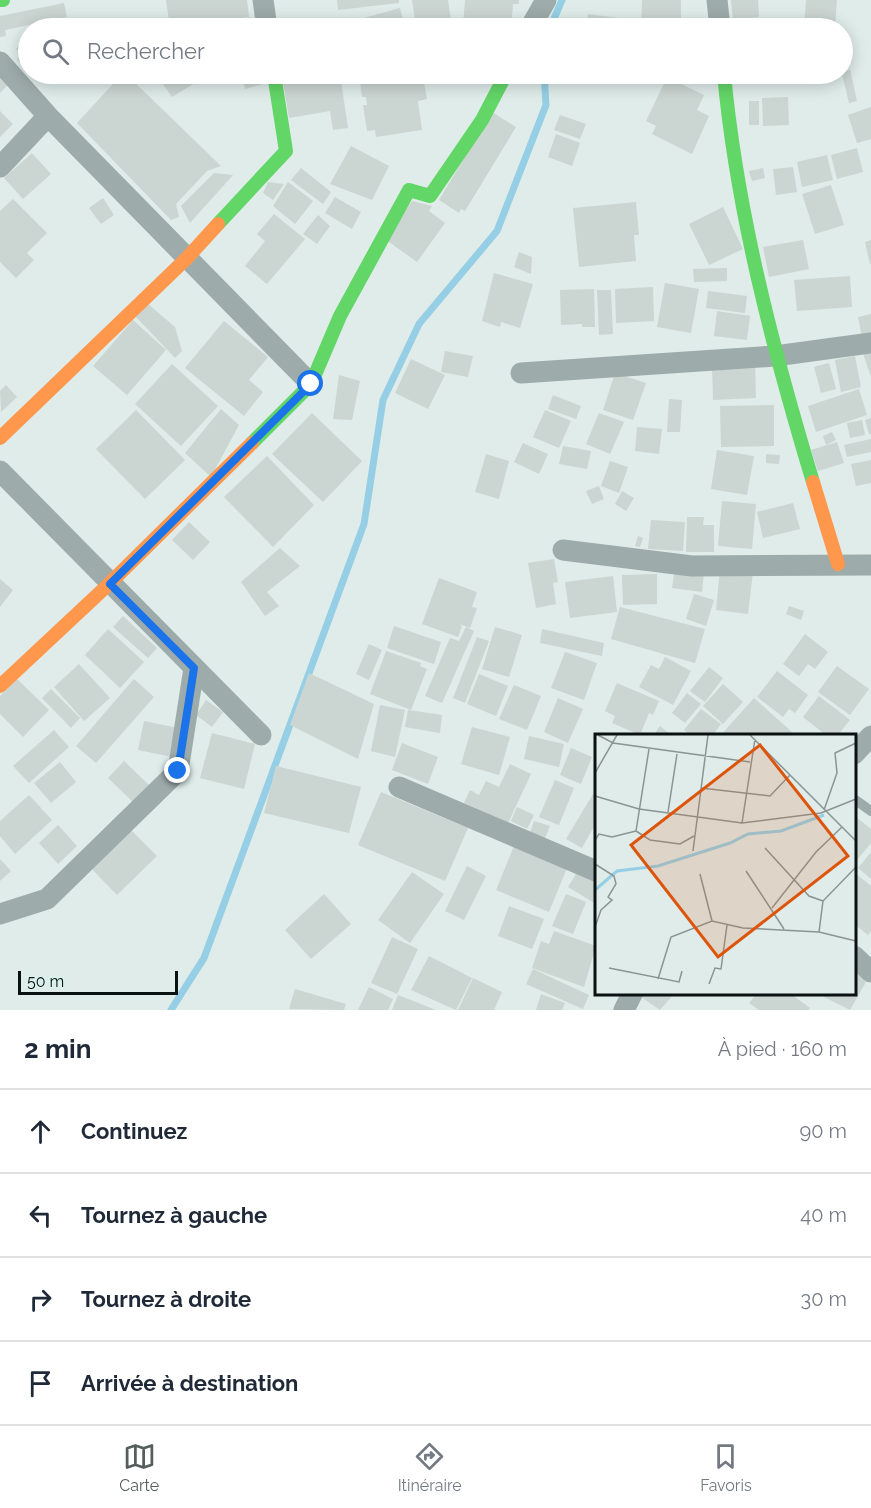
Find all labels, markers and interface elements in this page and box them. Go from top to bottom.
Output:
search box [18,18,853,84]
icon: search [39,35,72,68]
text: Rechercher [87,38,205,64]
route start [297,370,323,396]
inset map [595,734,856,995]
route end [164,757,190,783]
scale bar [18,968,178,996]
text: 50 m [27,972,64,991]
text: 2 min [24,1034,91,1064]
text: À pied · 160 m [718,1037,847,1061]
icon: ahead [24,1115,57,1148]
text: Continuez [81,1118,187,1144]
text: 90 m [800,1119,847,1143]
icon: left [24,1199,57,1232]
text: Tournez à gauche [81,1202,267,1228]
text: 40 m [800,1203,847,1227]
icon: right [24,1283,57,1316]
text: Tournez à droite [81,1286,251,1312]
text: 30 m [801,1287,847,1311]
icon: arrive [24,1367,57,1400]
text: Arrivée à destination [81,1370,298,1396]
tab: Carte [119,1440,159,1495]
tab: Itinéraire [398,1440,462,1495]
tab: Favoris [700,1440,752,1495]

